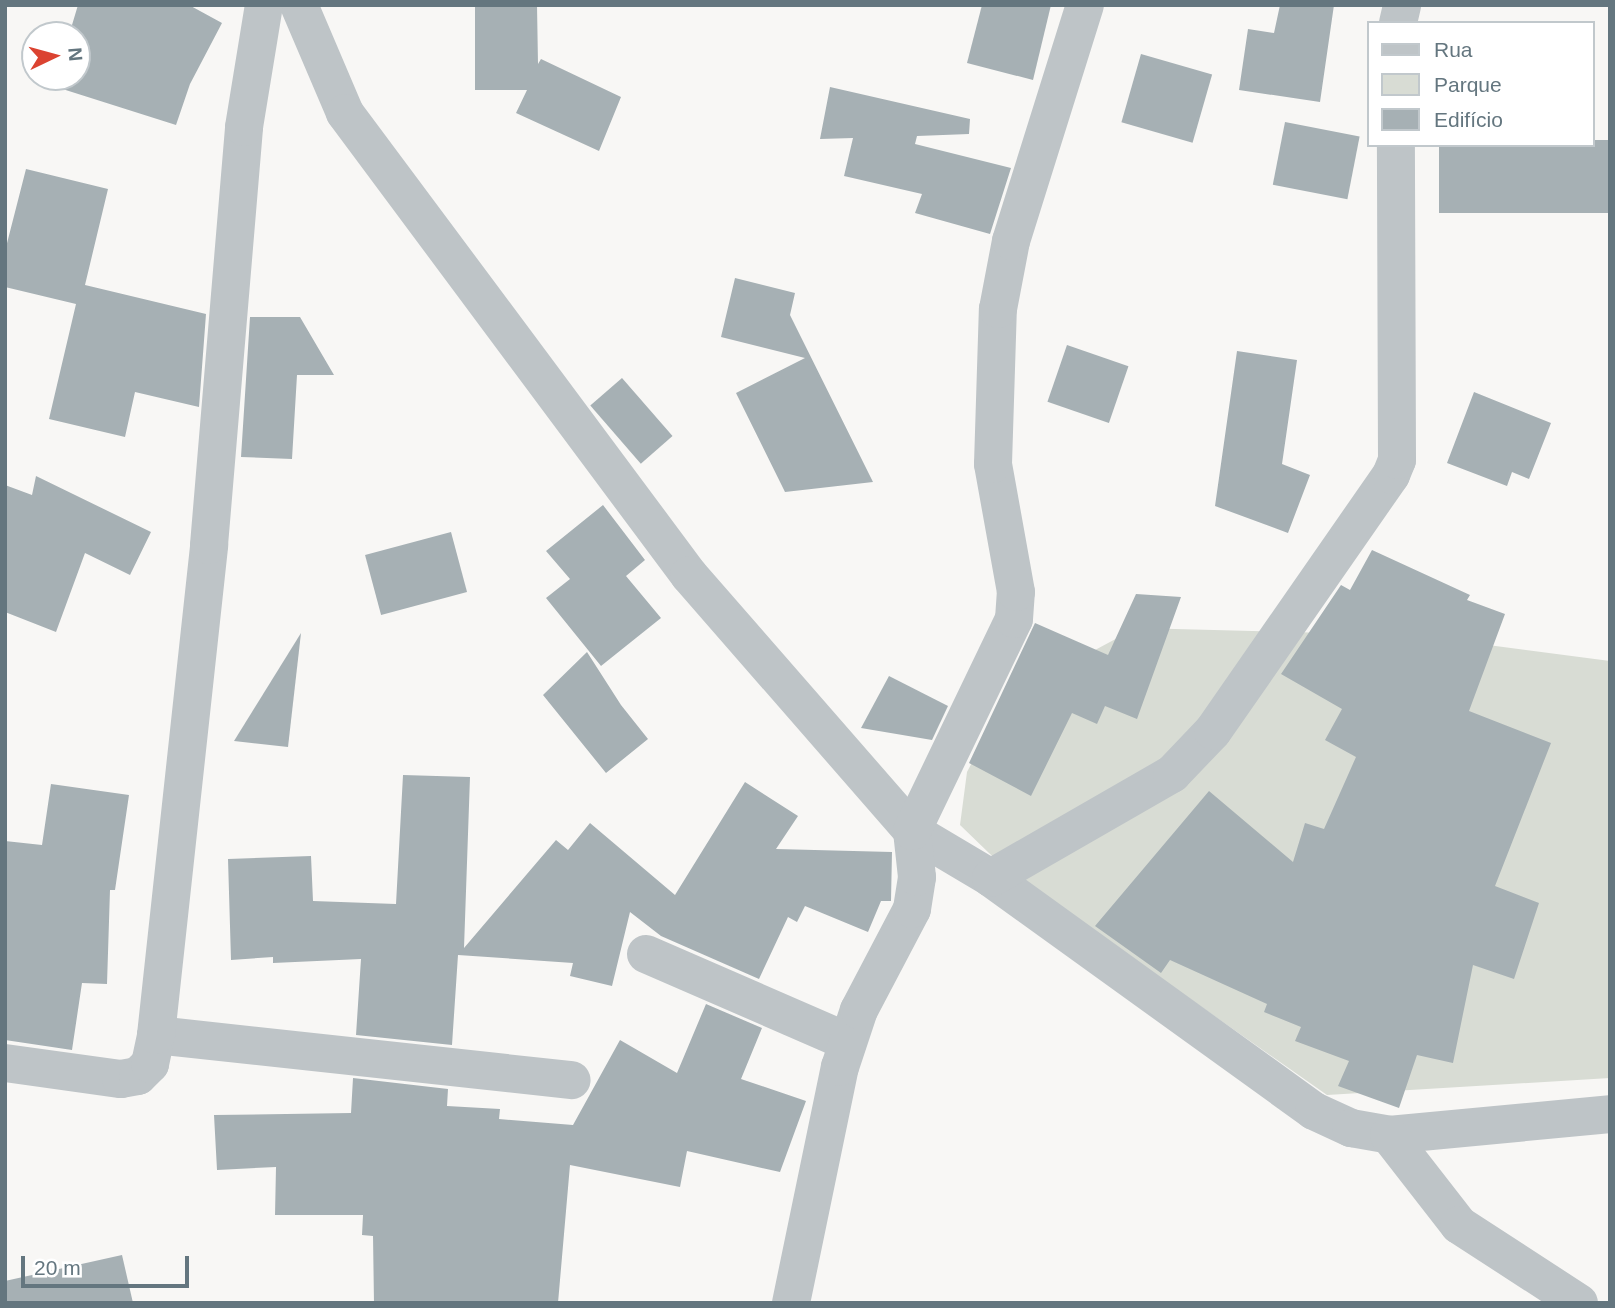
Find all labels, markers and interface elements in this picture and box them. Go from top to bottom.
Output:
north arrow [21,21,91,91]
legend [1366,21,1594,147]
text: Rua [1434,38,1473,61]
text: N [64,47,86,62]
text: Parque [1434,73,1502,96]
text: Edifício [1434,108,1503,131]
scale bar [24,1242,192,1286]
text: 20 m [34,1256,81,1279]

